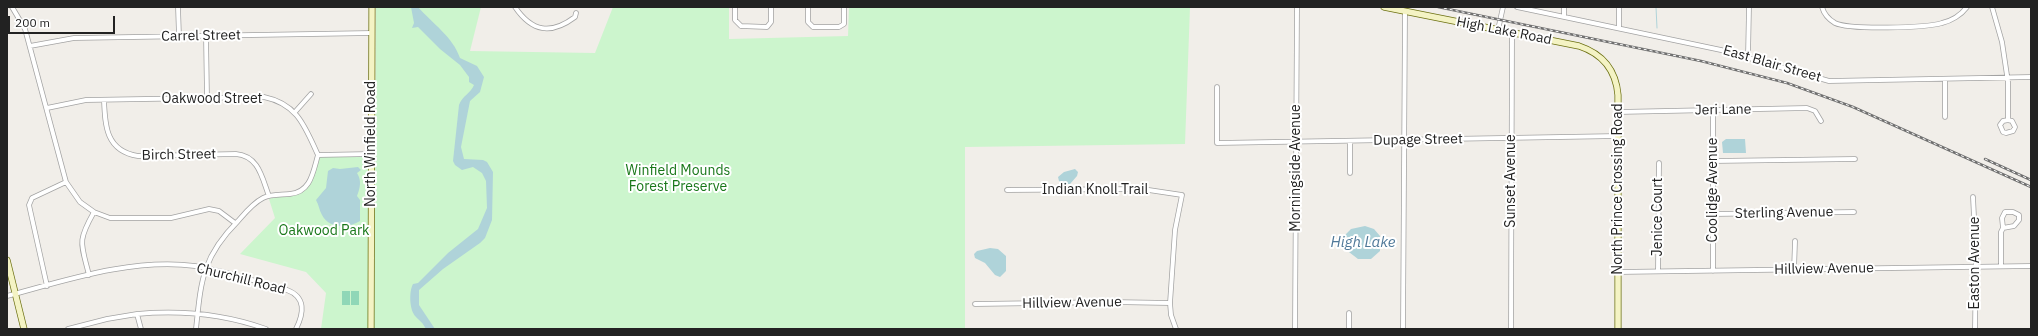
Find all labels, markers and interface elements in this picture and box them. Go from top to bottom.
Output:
scale bar [10,8,117,34]
street label: High Lake Road [1455,14,1553,48]
text: 200 m [15,15,50,30]
street label: Carrel Street [161,27,241,45]
street label: East Blair Street [1721,42,1823,86]
street label: North Winfield Road [363,81,379,207]
street label: Oakwood Street [162,91,262,107]
street label: Jeri Lane [1694,101,1752,119]
street label: North Prince Crossing Road [1610,103,1626,275]
street label: Morningside Avenue [1288,104,1304,232]
street label: Dupage Street [1373,131,1463,149]
street label: Sunset Avenue [1503,134,1519,228]
street label: Coolidge Avenue [1705,138,1721,242]
street label: Birch Street [142,146,216,164]
park label: Winfield Mounds Forest Preserve [626,163,730,196]
street label: Jenice Court [1650,178,1666,256]
street label: Indian Knoll Trail [1042,182,1148,198]
street label: Sterling Avenue [1735,204,1833,222]
street label: Easton Avenue [1967,216,1983,310]
park label: Oakwood Park [279,223,369,239]
water label: High Lake [1331,234,1395,252]
street label: Churchill Road [195,260,287,298]
street label: Hillview Avenue [1774,260,1874,278]
street label: Hillview Avenue [1022,294,1122,312]

